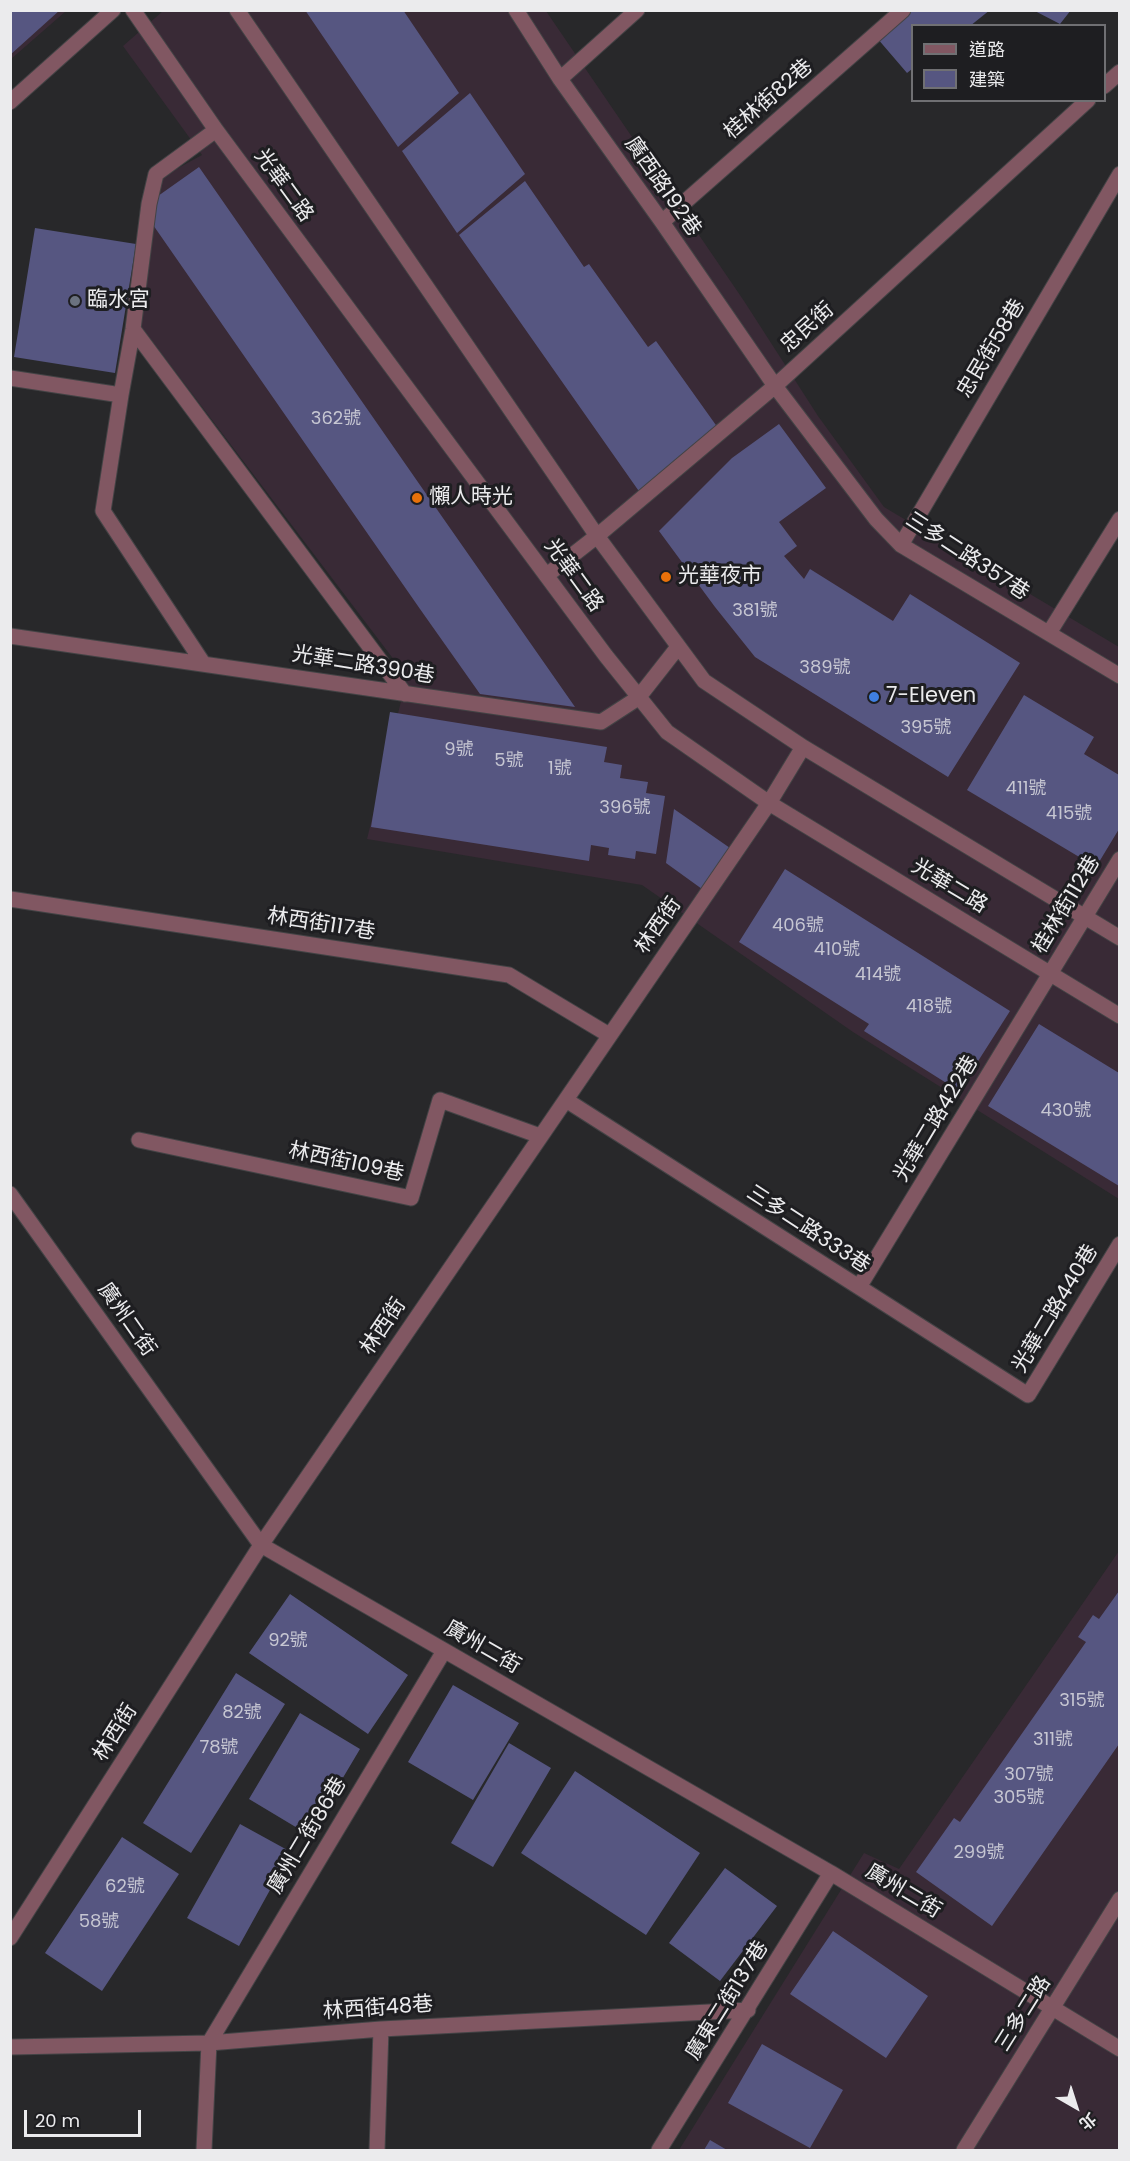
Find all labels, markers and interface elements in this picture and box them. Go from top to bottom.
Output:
legend [911,24,1106,102]
text: 道路 [969,37,1005,62]
street label: 桂林街82巷 [719,55,819,145]
text: 建築 [969,67,1005,92]
street label: 廣西路192巷 [618,132,706,242]
street label: 光華二路 [248,145,318,227]
place label: 臨水宮 [87,288,150,314]
marker: 臨水宮 [68,294,82,308]
street label: 忠民街58巷 [953,295,1031,403]
street label: 忠民街 [776,298,840,358]
house number: 362號 [311,408,361,430]
place label: 懶人時光 [429,485,513,511]
marker: 懶人時光 [410,491,424,505]
street label: 三多二路357巷 [901,508,1033,606]
street label: 光華二路 [538,535,608,617]
place label: 光華夜市 [678,564,762,590]
marker: 光華夜市 [659,570,673,584]
house number: 381號 [732,600,778,622]
street label: 光華二路390巷 [290,642,436,690]
house number: 389號 [799,657,851,679]
place label: 7-Eleven [886,684,976,710]
marker: 7-Eleven [867,690,881,704]
house number: 395號 [900,717,952,739]
house number: 9號 [444,739,474,761]
house number: 5號 [494,750,524,772]
house number: 1號 [548,758,572,780]
house number: 411號 [1006,778,1046,800]
house number: 396號 [599,797,651,819]
house number: 415號 [1046,803,1092,825]
street label: 桂林街112巷 [1028,852,1106,958]
street label: 光華二路 [907,855,991,919]
street label: 林西街 [631,893,687,959]
street label: 林西街117巷 [265,904,377,946]
house number: 406號 [772,915,824,937]
house number: 410號 [814,939,860,961]
house number: 414號 [855,964,901,986]
house number: 418號 [906,996,952,1018]
street label: 光華二路422巷 [890,1051,984,1187]
house number: 430號 [1040,1100,1092,1122]
street label: 林西街109巷 [286,1138,406,1188]
street label: 三多二路333巷 [742,1181,874,1279]
street label: 光華二路440巷 [1008,1241,1104,1377]
street label: 廣州二街 [92,1278,160,1362]
street label: 林西街 [356,1294,412,1360]
street label: 廣州二街 [439,1616,525,1680]
house number: 92號 [268,1630,308,1652]
house number: 315號 [1059,1690,1105,1712]
street label: 林西街 [89,1700,143,1766]
house number: 82號 [222,1702,262,1724]
house number: 311號 [1033,1729,1073,1751]
house number: 78號 [199,1737,239,1759]
house number: 307號 [1004,1764,1054,1786]
street label: 廣州二街86巷 [263,1773,353,1899]
house number: 305號 [993,1787,1045,1809]
house number: 299號 [953,1842,1005,1864]
street label: 廣州二街 [861,1860,945,1924]
house number: 62號 [105,1876,145,1898]
house number: 58號 [79,1911,119,1933]
street label: 廣東二街137巷 [681,1937,775,2065]
street label: 三多二路 [991,1972,1057,2056]
street label: 林西街48巷 [322,1993,434,2025]
north arrow [1046,2077,1106,2137]
scale bar [27,2098,144,2136]
text: 北 [1074,2107,1101,2135]
text: 20 m [35,2108,80,2133]

